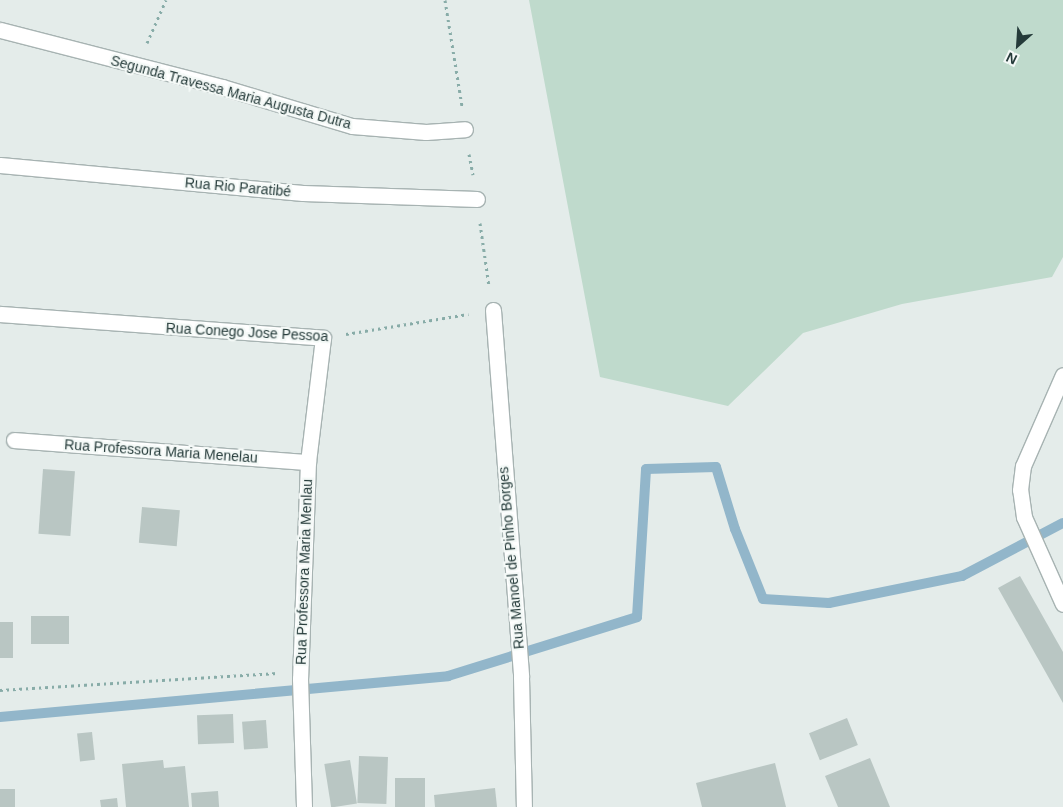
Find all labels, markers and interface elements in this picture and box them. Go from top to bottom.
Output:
north arrow [993,20,1043,70]
text: N [1003,49,1019,68]
street label: Segunda Travessa Maria Augusta Dutra [108,52,354,132]
street label: Rua Rio Paratibé [184,174,292,200]
street label: Rua Conego Jose Pessoa [165,319,329,345]
street label: Rua Professora Maria Menelau [64,436,258,466]
street label: Rua Manoel de Pinho Borges [495,466,527,650]
street label: Rua Professora Maria Menlau [292,479,316,665]

